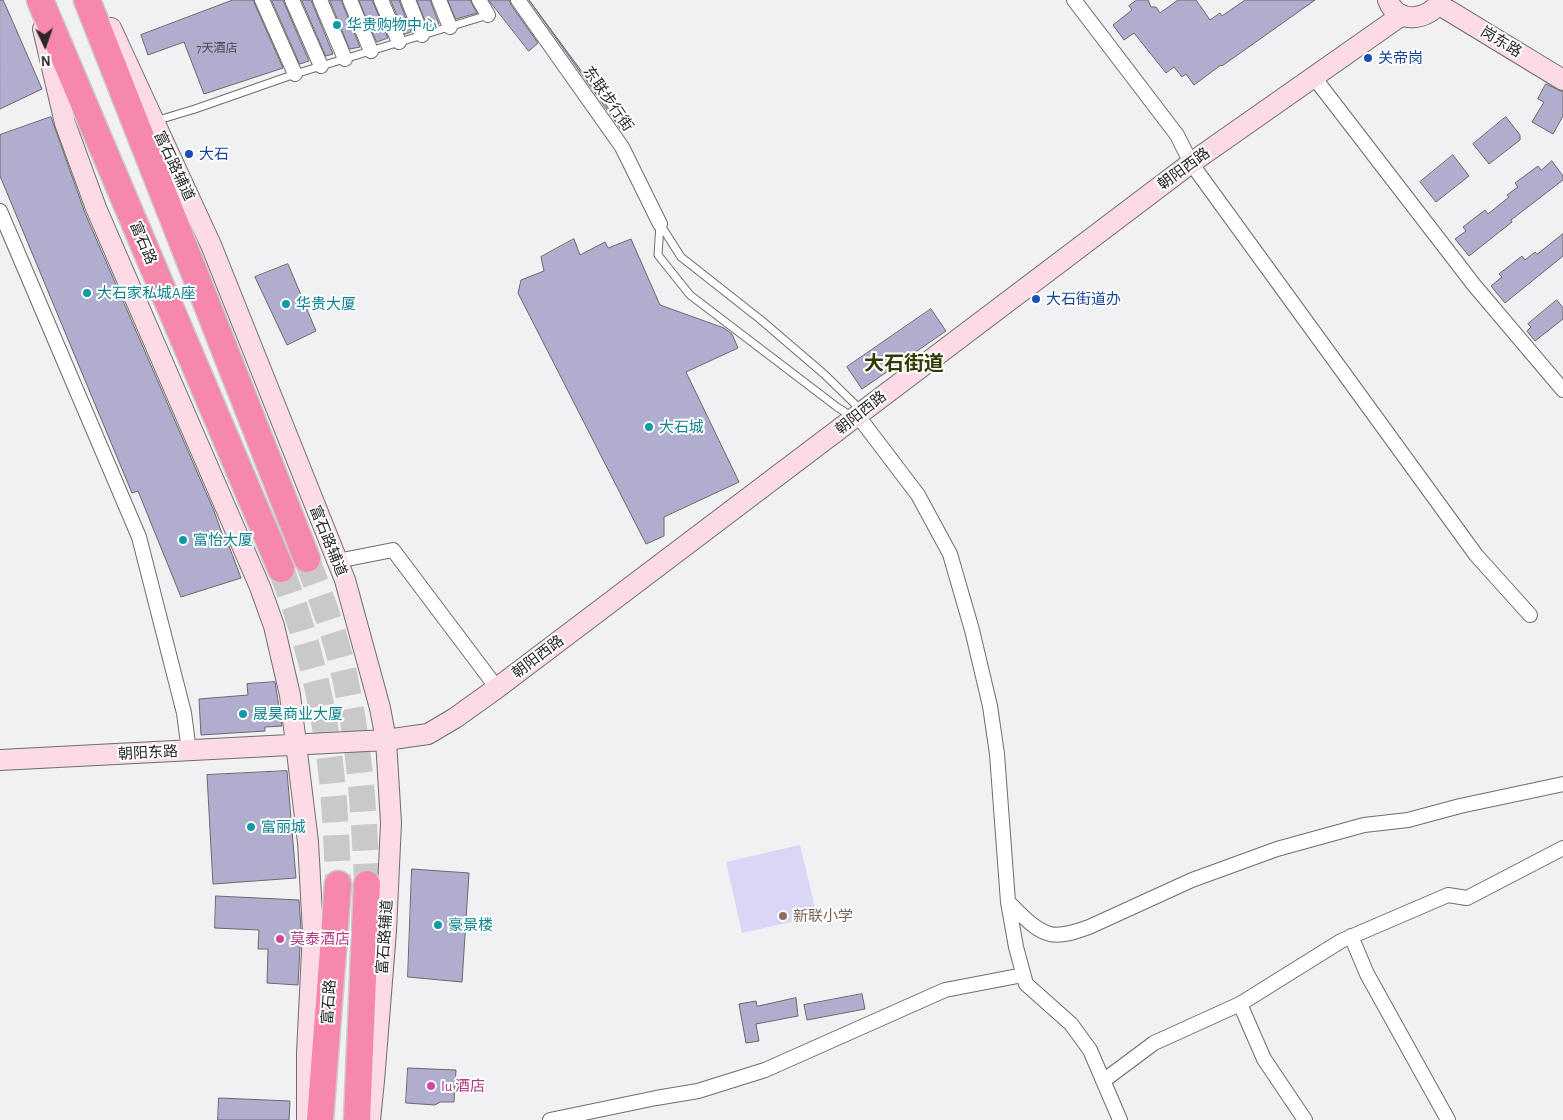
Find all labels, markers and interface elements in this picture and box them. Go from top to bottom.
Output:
place label: 华贵购物中心 [347,16,437,34]
marker: 华贵购物中心 [331,19,343,31]
north arrow [20,20,70,70]
street label: 岗东路 [1477,23,1525,61]
house number: 7天酒店 [196,41,238,55]
place label: 关帝岗 [1378,49,1423,67]
marker: 关帝岗 [1362,52,1374,64]
text: N [41,53,51,67]
street label: 东联步行街 [579,63,637,135]
street label: 富石路辅道 [150,128,198,204]
street label: 朝阳西路 [1154,144,1214,194]
place label: 大石 [199,145,229,163]
marker: 大石 [183,148,195,160]
street label: 富石路 [126,219,160,267]
place label: 大石家私城A座 [97,284,196,302]
marker: 大石家私城A座 [81,287,93,299]
place label: 大石街道办 [1046,290,1121,308]
marker: 大石街道办 [1030,293,1042,305]
place label: 华贵大厦 [296,295,356,313]
marker: 华贵大厦 [280,298,292,310]
district label: 大石街道 [864,352,944,376]
street label: 朝阳西路 [832,387,890,439]
place label: 大石城 [659,418,704,436]
marker: 大石城 [643,421,655,433]
street label: 富石路辅道 [306,503,350,579]
place label: 富怡大厦 [193,531,253,549]
marker: 富怡大厦 [177,534,189,546]
street label: 朝阳西路 [509,632,567,682]
place label: 晟昊商业大厦 [253,705,343,723]
marker: 晟昊商业大厦 [237,708,249,720]
street label: 朝阳东路 [118,742,178,764]
place label: 富丽城 [261,818,306,836]
marker: 富丽城 [245,821,257,833]
street label: 富石路辅道 [373,899,397,975]
place label: 新联小学 [793,907,853,925]
marker: 新联小学 [777,910,789,922]
place label: 豪景楼 [448,916,493,934]
marker: 豪景楼 [432,919,444,931]
place label: 莫泰酒店 [290,930,350,948]
marker: 莫泰酒店 [274,933,286,945]
street label: 富石路 [318,979,340,1025]
place label: Iu 酒店 [441,1077,485,1095]
marker: Iu 酒店 [425,1080,437,1092]

